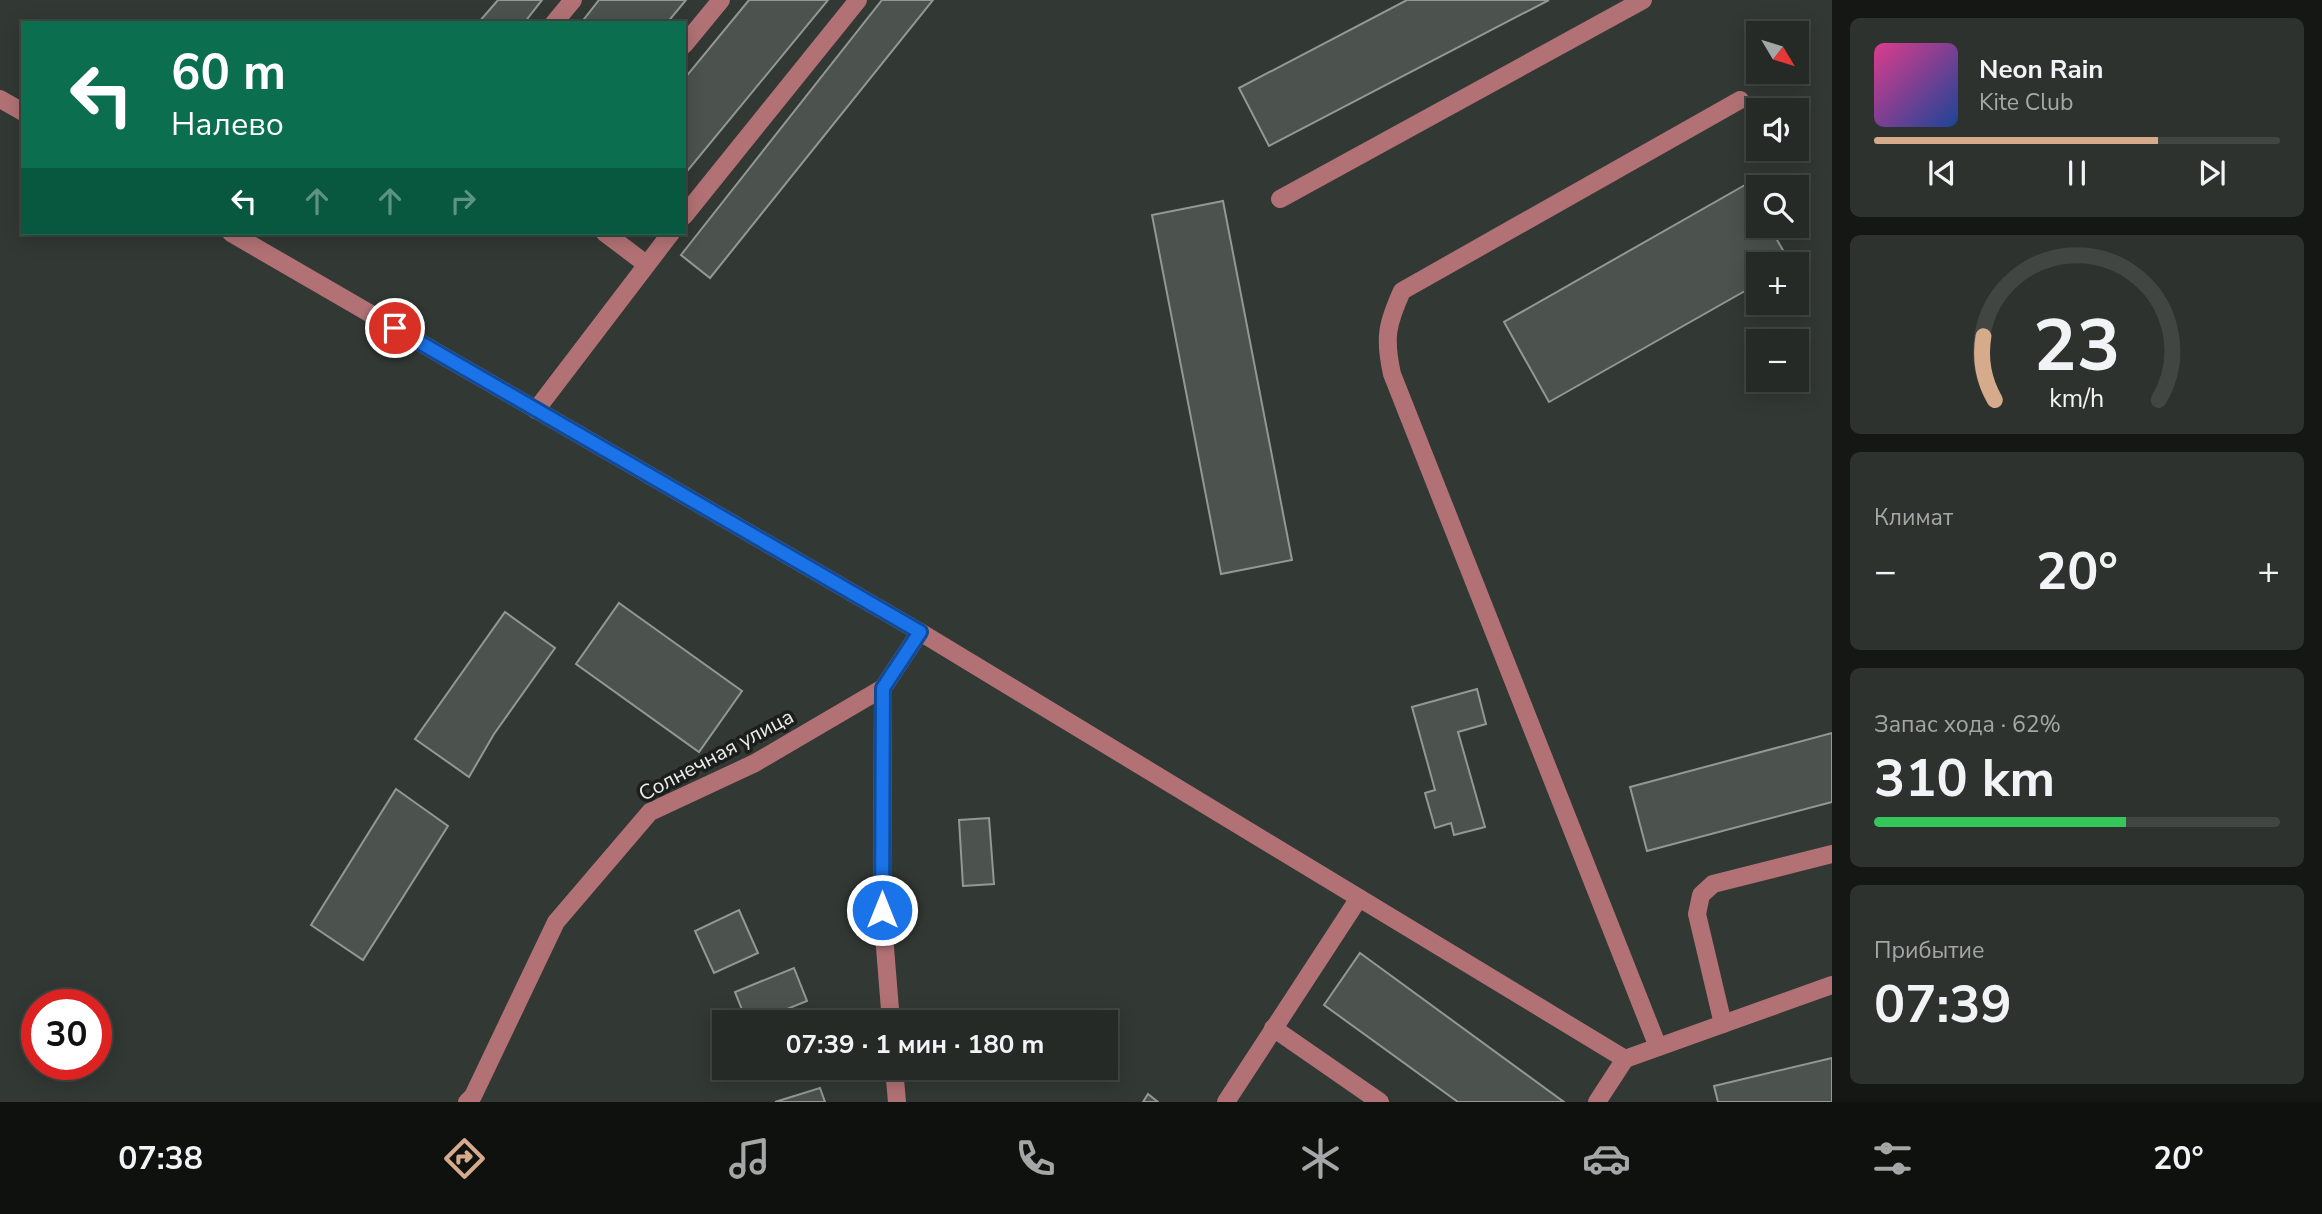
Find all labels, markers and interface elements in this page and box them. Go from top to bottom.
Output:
north arrow [1746,21,1810,84]
map controls [1746,21,1809,392]
text: 60 m [171,39,286,106]
icon: left [56,49,147,140]
text: Neon Rain [1979,52,2104,87]
text: Kite Club [1979,87,2073,118]
button: sound [1746,98,1809,161]
text: Налево [171,103,284,146]
icon: previous [1923,154,1961,192]
icon: pause [2058,154,2096,192]
icon: next [2193,154,2231,192]
button: search [1746,175,1809,238]
icon: left [225,182,263,220]
icon: ahead [298,182,336,220]
icon: ahead [371,182,409,220]
icon: right [444,182,482,220]
button: + [1746,252,1809,315]
text: 23 [2033,297,2121,397]
pin [365,298,425,358]
icon: arrive [376,309,414,347]
button: − [1746,329,1809,392]
text: km/h [2049,382,2105,416]
text: Климат [1874,502,1953,533]
text: 20° [2036,536,2118,607]
text: − [1874,546,1897,597]
text: + [2257,546,2280,597]
street label: Солнечная улица [634,702,798,808]
text: Запас хода · 62% [1874,709,2061,740]
text: 310 km [1874,743,2055,814]
position arrow [845,873,919,947]
text: Прибытие [1874,935,1984,966]
text: 07:39 [1874,969,2012,1040]
speed limit sign: 30 [21,989,112,1080]
text: 07:39 · 1 мин · 180 m [786,1027,1044,1062]
icon: directions [440,1134,489,1183]
icon: music [725,1134,774,1183]
icon: phone [1011,1134,1060,1183]
icon: climate [1296,1134,1345,1183]
icon: car [1582,1134,1631,1183]
icon: filters [1868,1134,1917,1183]
text: 07:38 [118,1137,203,1180]
text: 20° [2153,1137,2204,1180]

